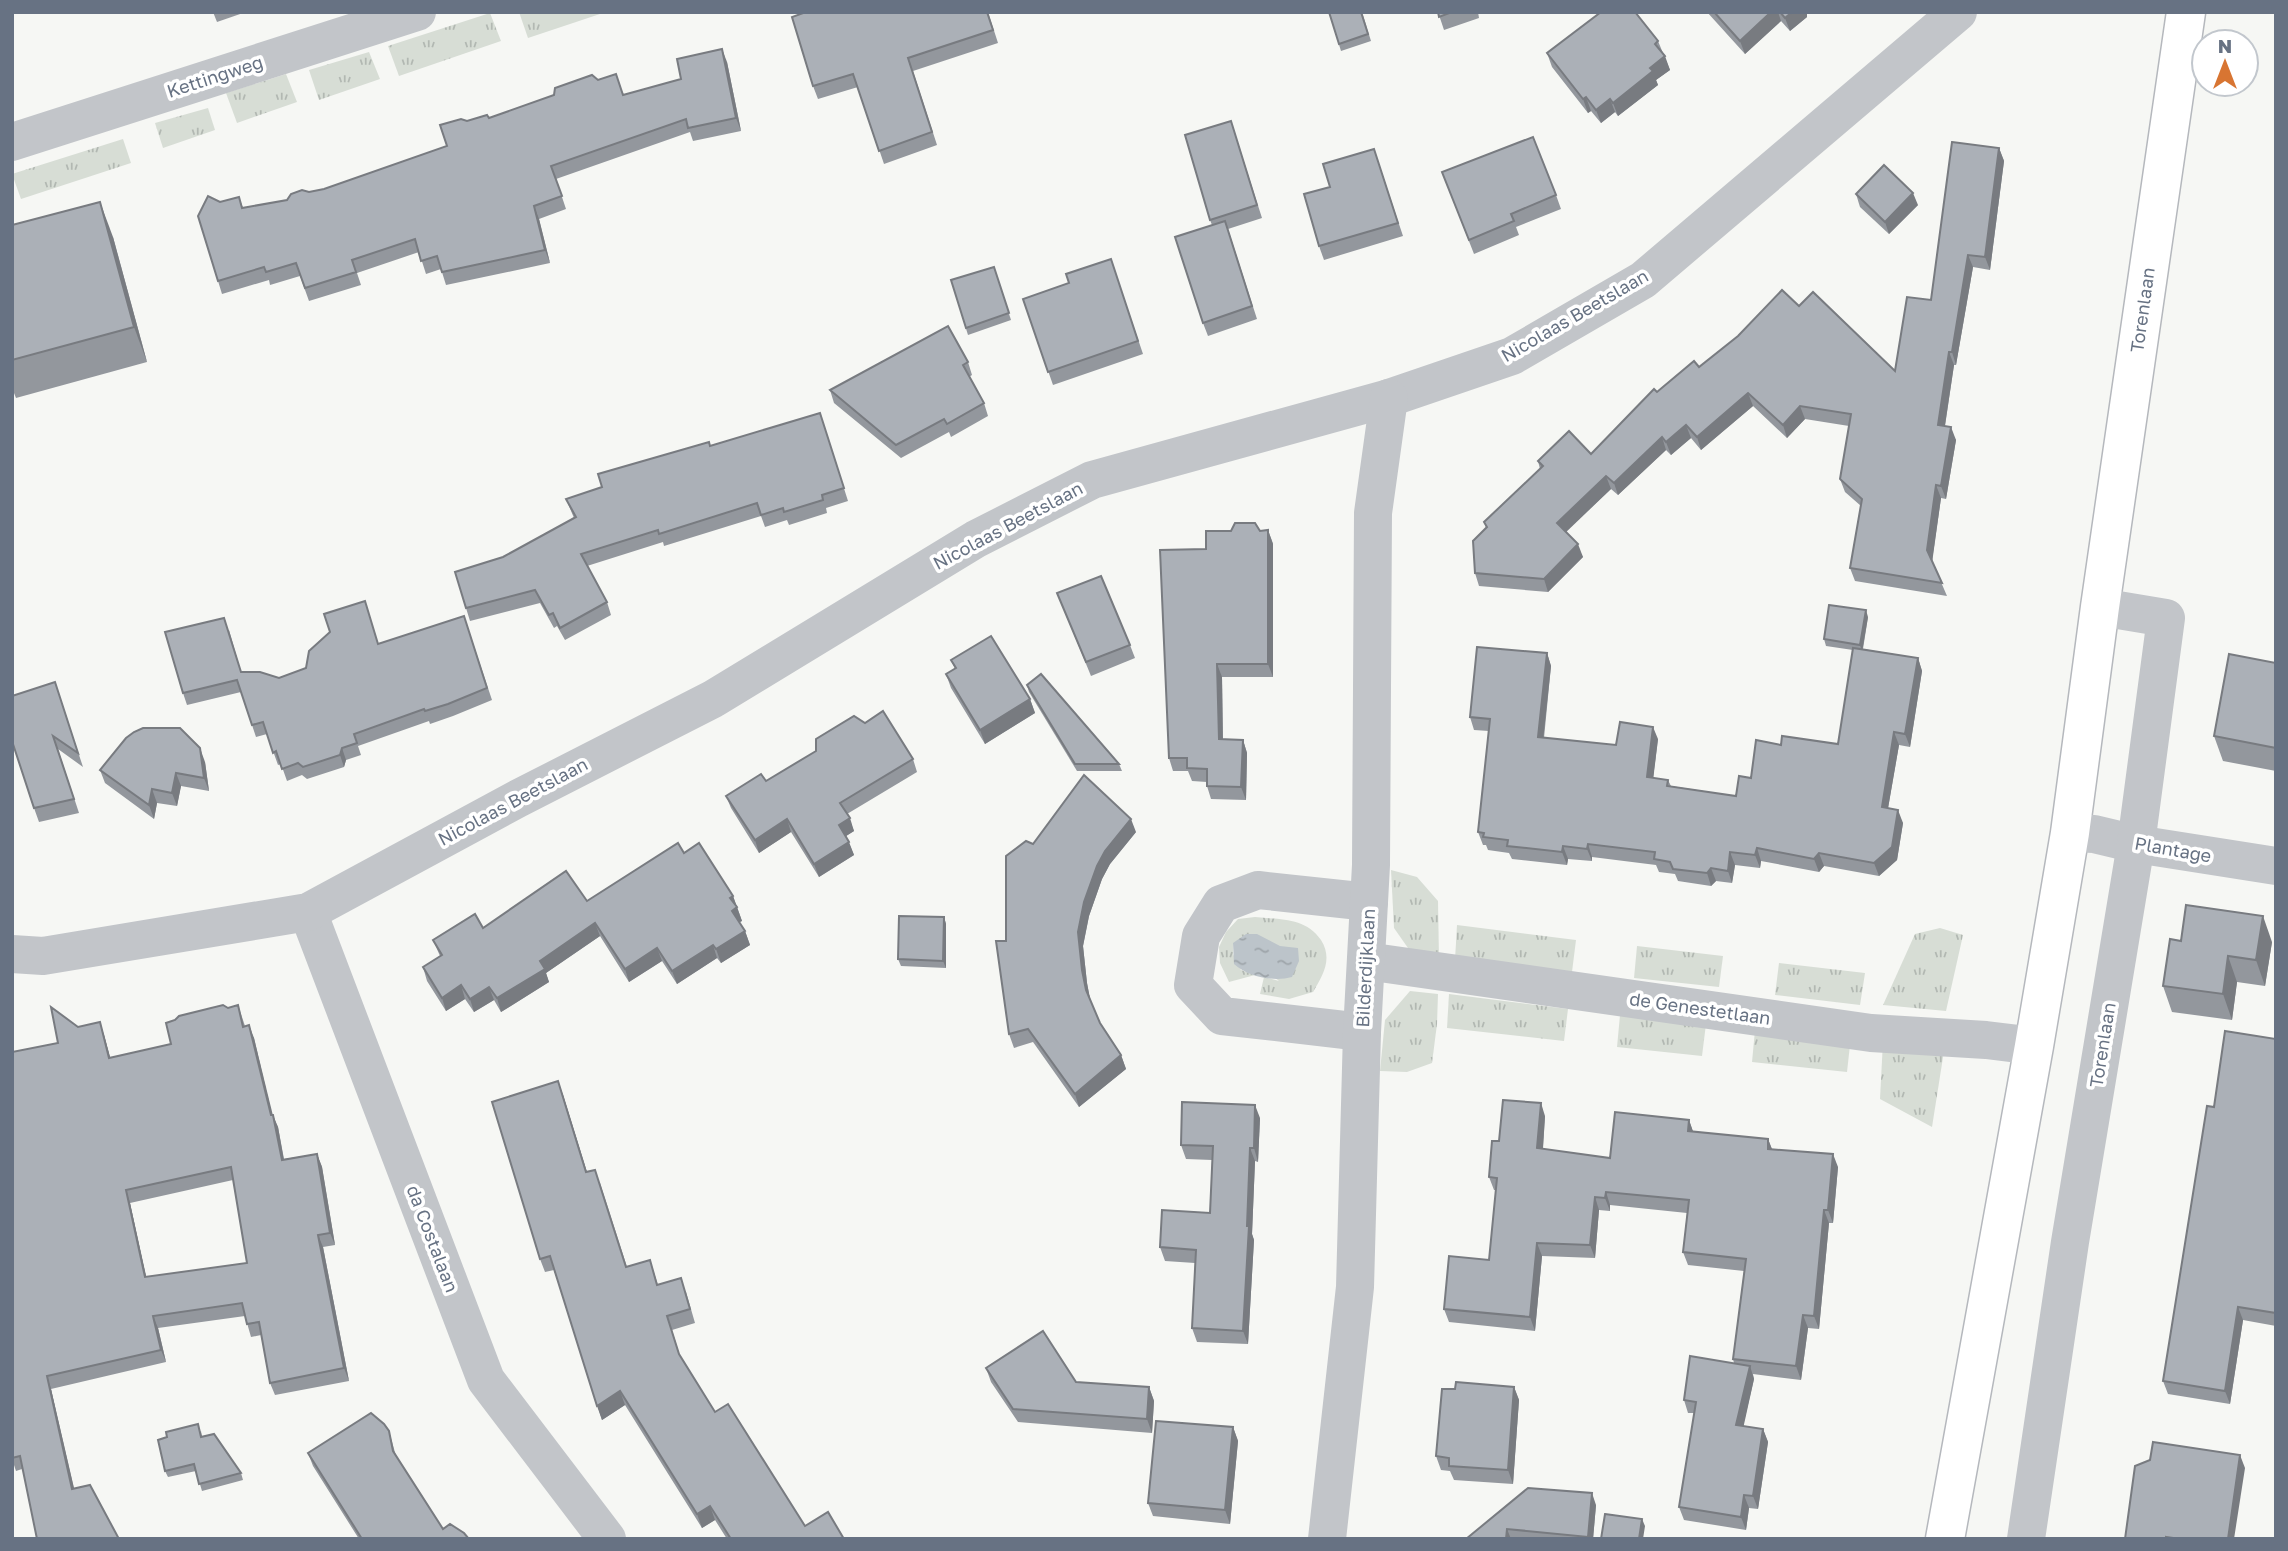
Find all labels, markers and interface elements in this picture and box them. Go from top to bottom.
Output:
north arrow [2190,28,2260,98]
text: N [2218,34,2232,57]
street label: Kettingweg [164,50,265,102]
street label: Nicolaas Beetslaan [1497,264,1652,366]
street label: Torenlaan [2125,266,2159,354]
street label: Nicolaas Beetslaan [929,476,1086,574]
street label: Nicolaas Beetslaan [434,752,591,850]
street label: Plantage [2133,831,2213,867]
street label: Bilderdijklaan [1351,908,1379,1028]
street label: de Genestetlaan [1628,987,1772,1029]
street label: Torenlaan [2084,1001,2120,1089]
street label: da Costalaan [402,1182,463,1295]

